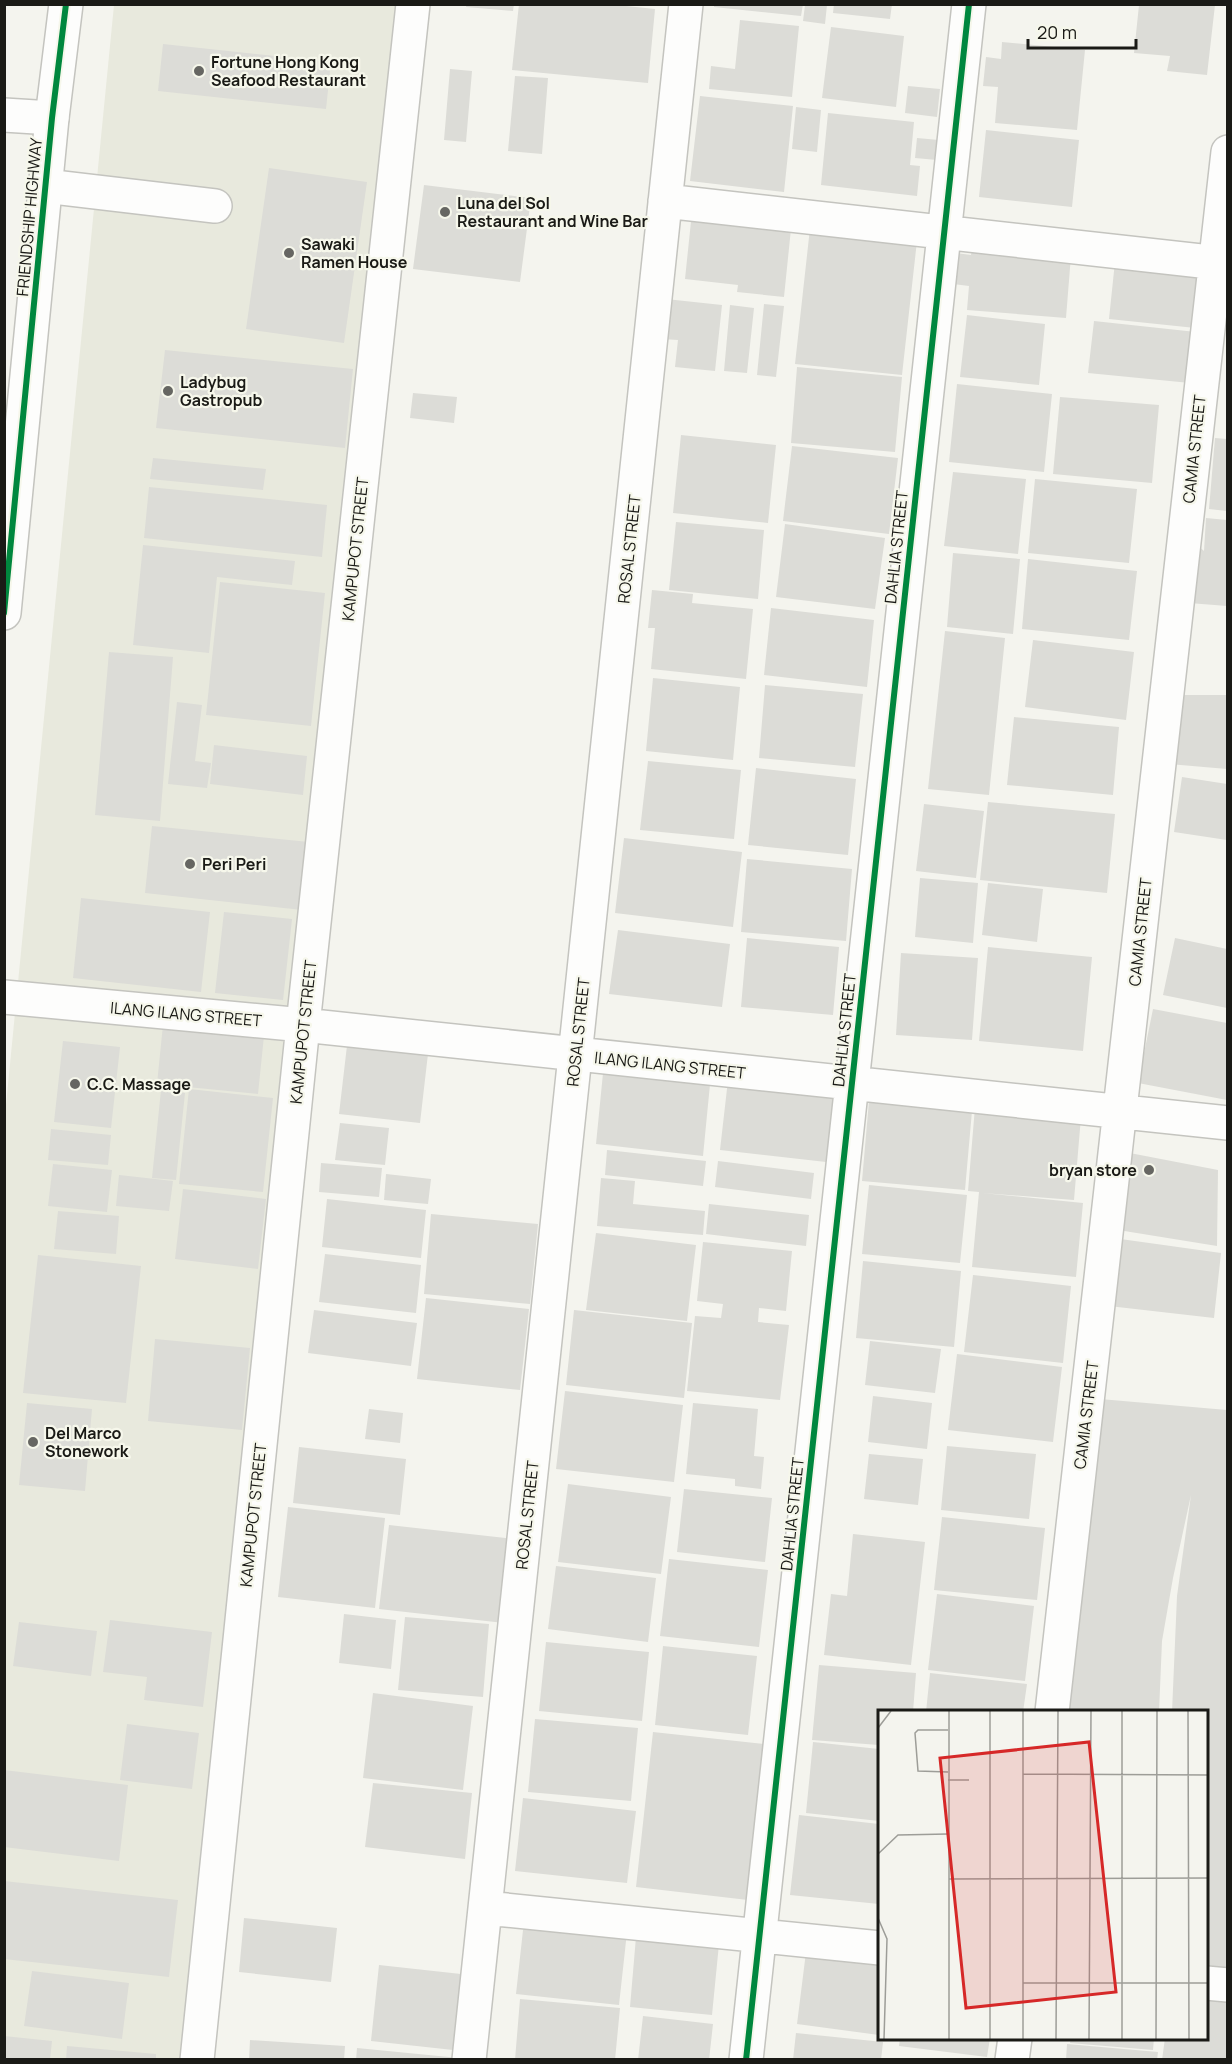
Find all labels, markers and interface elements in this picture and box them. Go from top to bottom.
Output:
scale bar [1028,12,1136,50]
text: 20 m [1037,20,1077,44]
place label: Fortune Hong Kong Seafood Restaurant [211,51,366,91]
marker: Fortune Hong Kong Seafood Restaurant [192,64,206,78]
street label: FRIENDSHIP HIGHWAY [11,137,47,297]
place label: Luna del Sol Restaurant and Wine Bar [457,192,648,232]
marker: Luna del Sol Restaurant and Wine Bar [438,205,452,219]
place label: Sawaki Ramen House [301,233,408,273]
marker: Sawaki Ramen House [282,246,296,260]
place label: Ladybug Gastropub [180,371,262,411]
marker: Ladybug Gastropub [161,384,175,398]
street label: CAMIA STREET [1177,393,1211,504]
street label: KAMPUPOT STREET [337,476,374,622]
street label: DAHLIA STREET [879,489,913,605]
street label: ROSAL STREET [612,493,646,605]
place label: Peri Peri [202,853,266,875]
marker: Peri Peri [183,857,197,871]
street label: CAMIA STREET [1123,876,1157,987]
street label: KAMPUPOT STREET [285,959,322,1105]
street label: DAHLIA STREET [827,972,861,1088]
street label: ROSAL STREET [561,976,595,1088]
street label: ILANG ILANG STREET [109,996,263,1032]
street label: ILANG ILANG STREET [593,1046,747,1084]
place label: C.C. Massage [87,1073,191,1095]
marker: C.C. Massage [68,1077,82,1091]
place label: bryan store [1049,1159,1137,1181]
marker: bryan store [1142,1163,1156,1177]
street label: CAMIA STREET [1068,1359,1104,1470]
place label: Del Marco Stonework [45,1422,129,1462]
marker: Del Marco Stonework [26,1435,40,1449]
street label: KAMPUPOT STREET [235,1442,272,1588]
street label: DAHLIA STREET [775,1456,809,1572]
street label: ROSAL STREET [510,1459,544,1571]
inset map [878,1710,1208,2040]

